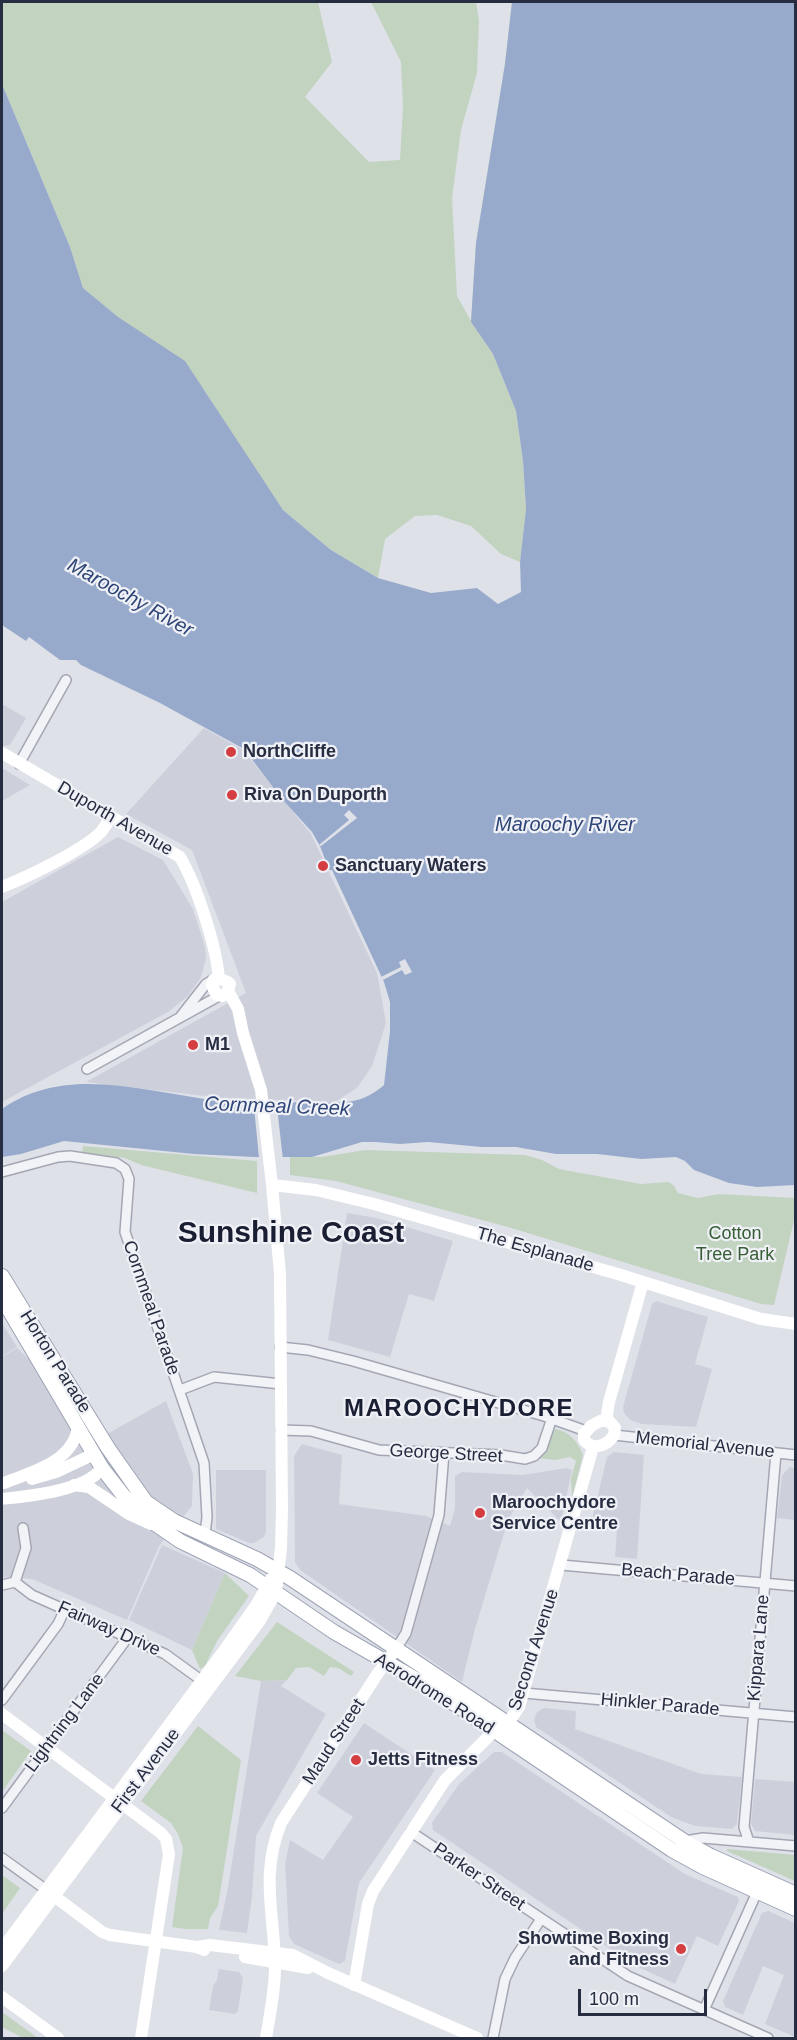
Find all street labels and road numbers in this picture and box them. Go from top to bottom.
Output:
street label: Duporth Avenue [53,777,177,861]
street label: The Esplanade [474,1223,596,1277]
street label: Cornmeal Parade [118,1238,184,1378]
street label: Horton Parade [15,1307,95,1417]
street label: Memorial Avenue [634,1427,776,1463]
street label: George Street [389,1440,503,1468]
street label: Beach Parade [620,1559,736,1591]
street label: Second Avenue [504,1586,564,1714]
street label: Kippara Lane [744,1594,774,1702]
street label: Fairway Drive [54,1597,164,1661]
street label: Aerodrome Road [370,1649,498,1739]
street label: Lightning Lane [21,1669,109,1777]
street label: Hinkler Parade [600,1689,720,1721]
street label: Maud Street [298,1695,370,1789]
street label: First Avenue [107,1724,185,1818]
street label: Parker Street [429,1838,529,1916]

